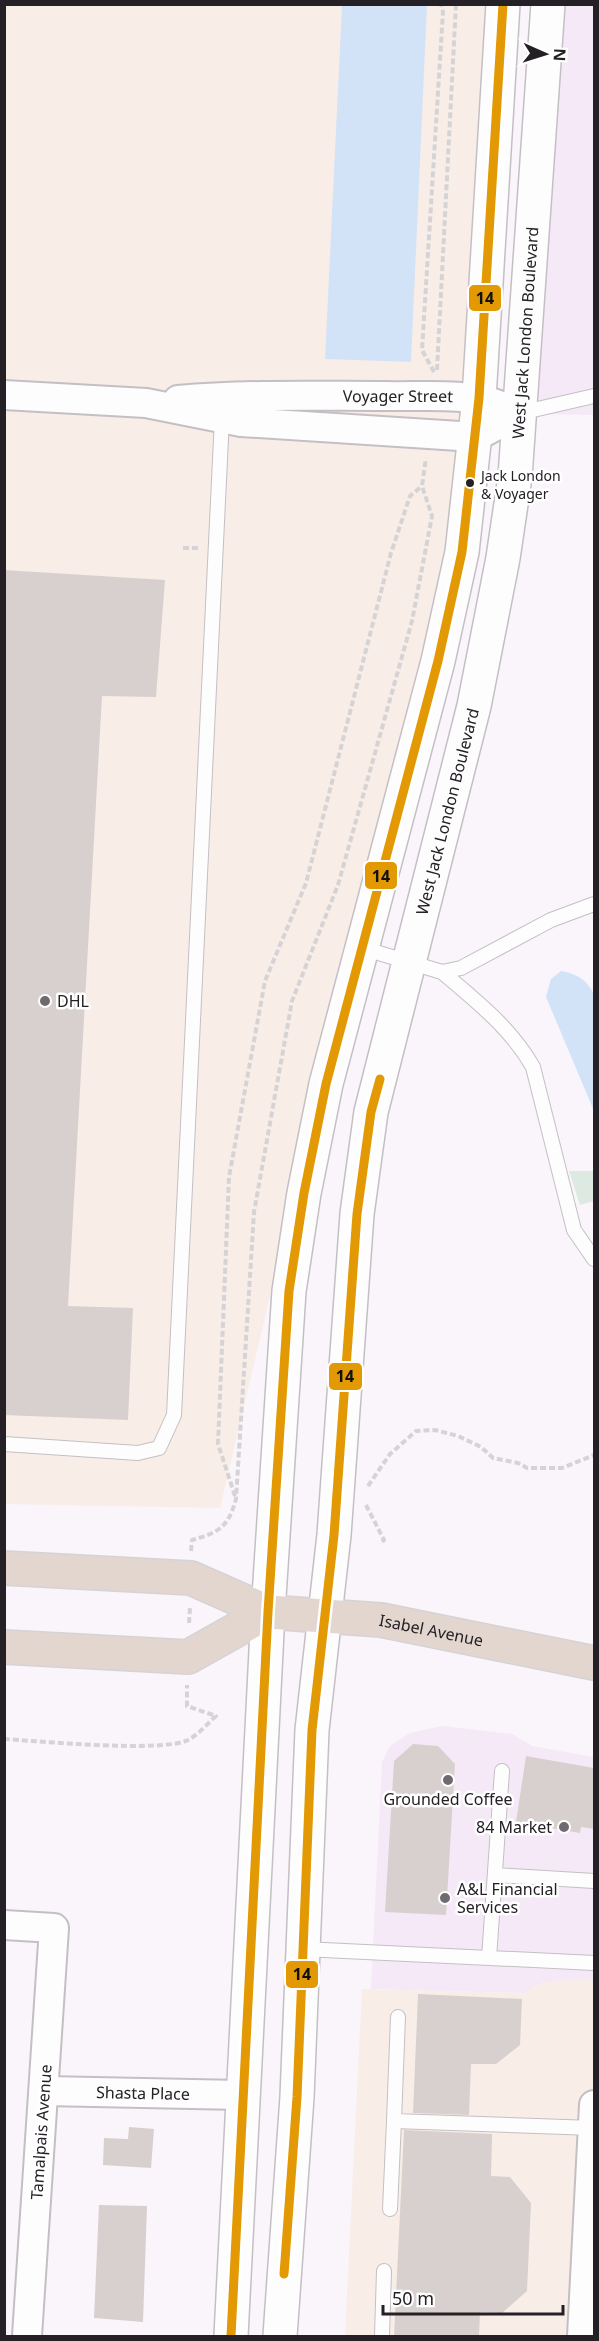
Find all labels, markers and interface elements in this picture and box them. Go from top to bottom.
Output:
north arrow [515,24,575,84]
text: N [549,48,571,62]
street label: West Jack London Boulevard [507,226,543,440]
line badge: 14 [468,284,502,312]
text: 14 [476,287,494,309]
street label: Voyager Street [343,385,454,407]
place label: Jack London & Voyager [479,466,561,503]
marker: Jack London & Voyager [464,477,476,489]
street label: West Jack London Boulevard [410,706,484,917]
line badge: 14 [364,861,398,890]
text: 14 [372,865,390,887]
place label: DHL [57,990,89,1012]
marker: DHL [38,994,52,1008]
line badge: 14 [328,1362,363,1391]
text: 14 [336,1365,354,1387]
street label: Isabel Avenue [377,1609,485,1651]
marker: Grounded Coffee [441,1773,455,1787]
place label: Grounded Coffee [383,1788,513,1810]
place label: 84 Market [476,1816,552,1838]
marker: 84 Market [557,1820,571,1834]
place label: A&L Financial Services [457,1878,558,1918]
marker: A&L Financial Services [438,1891,452,1905]
line badge: 14 [285,1960,319,1989]
text: 14 [293,1963,311,1985]
street label: Tamalpais Avenue [25,2064,57,2200]
street label: Shasta Place [96,2081,190,2105]
scale bar [383,2278,563,2316]
text: 50 m [392,2286,434,2310]

